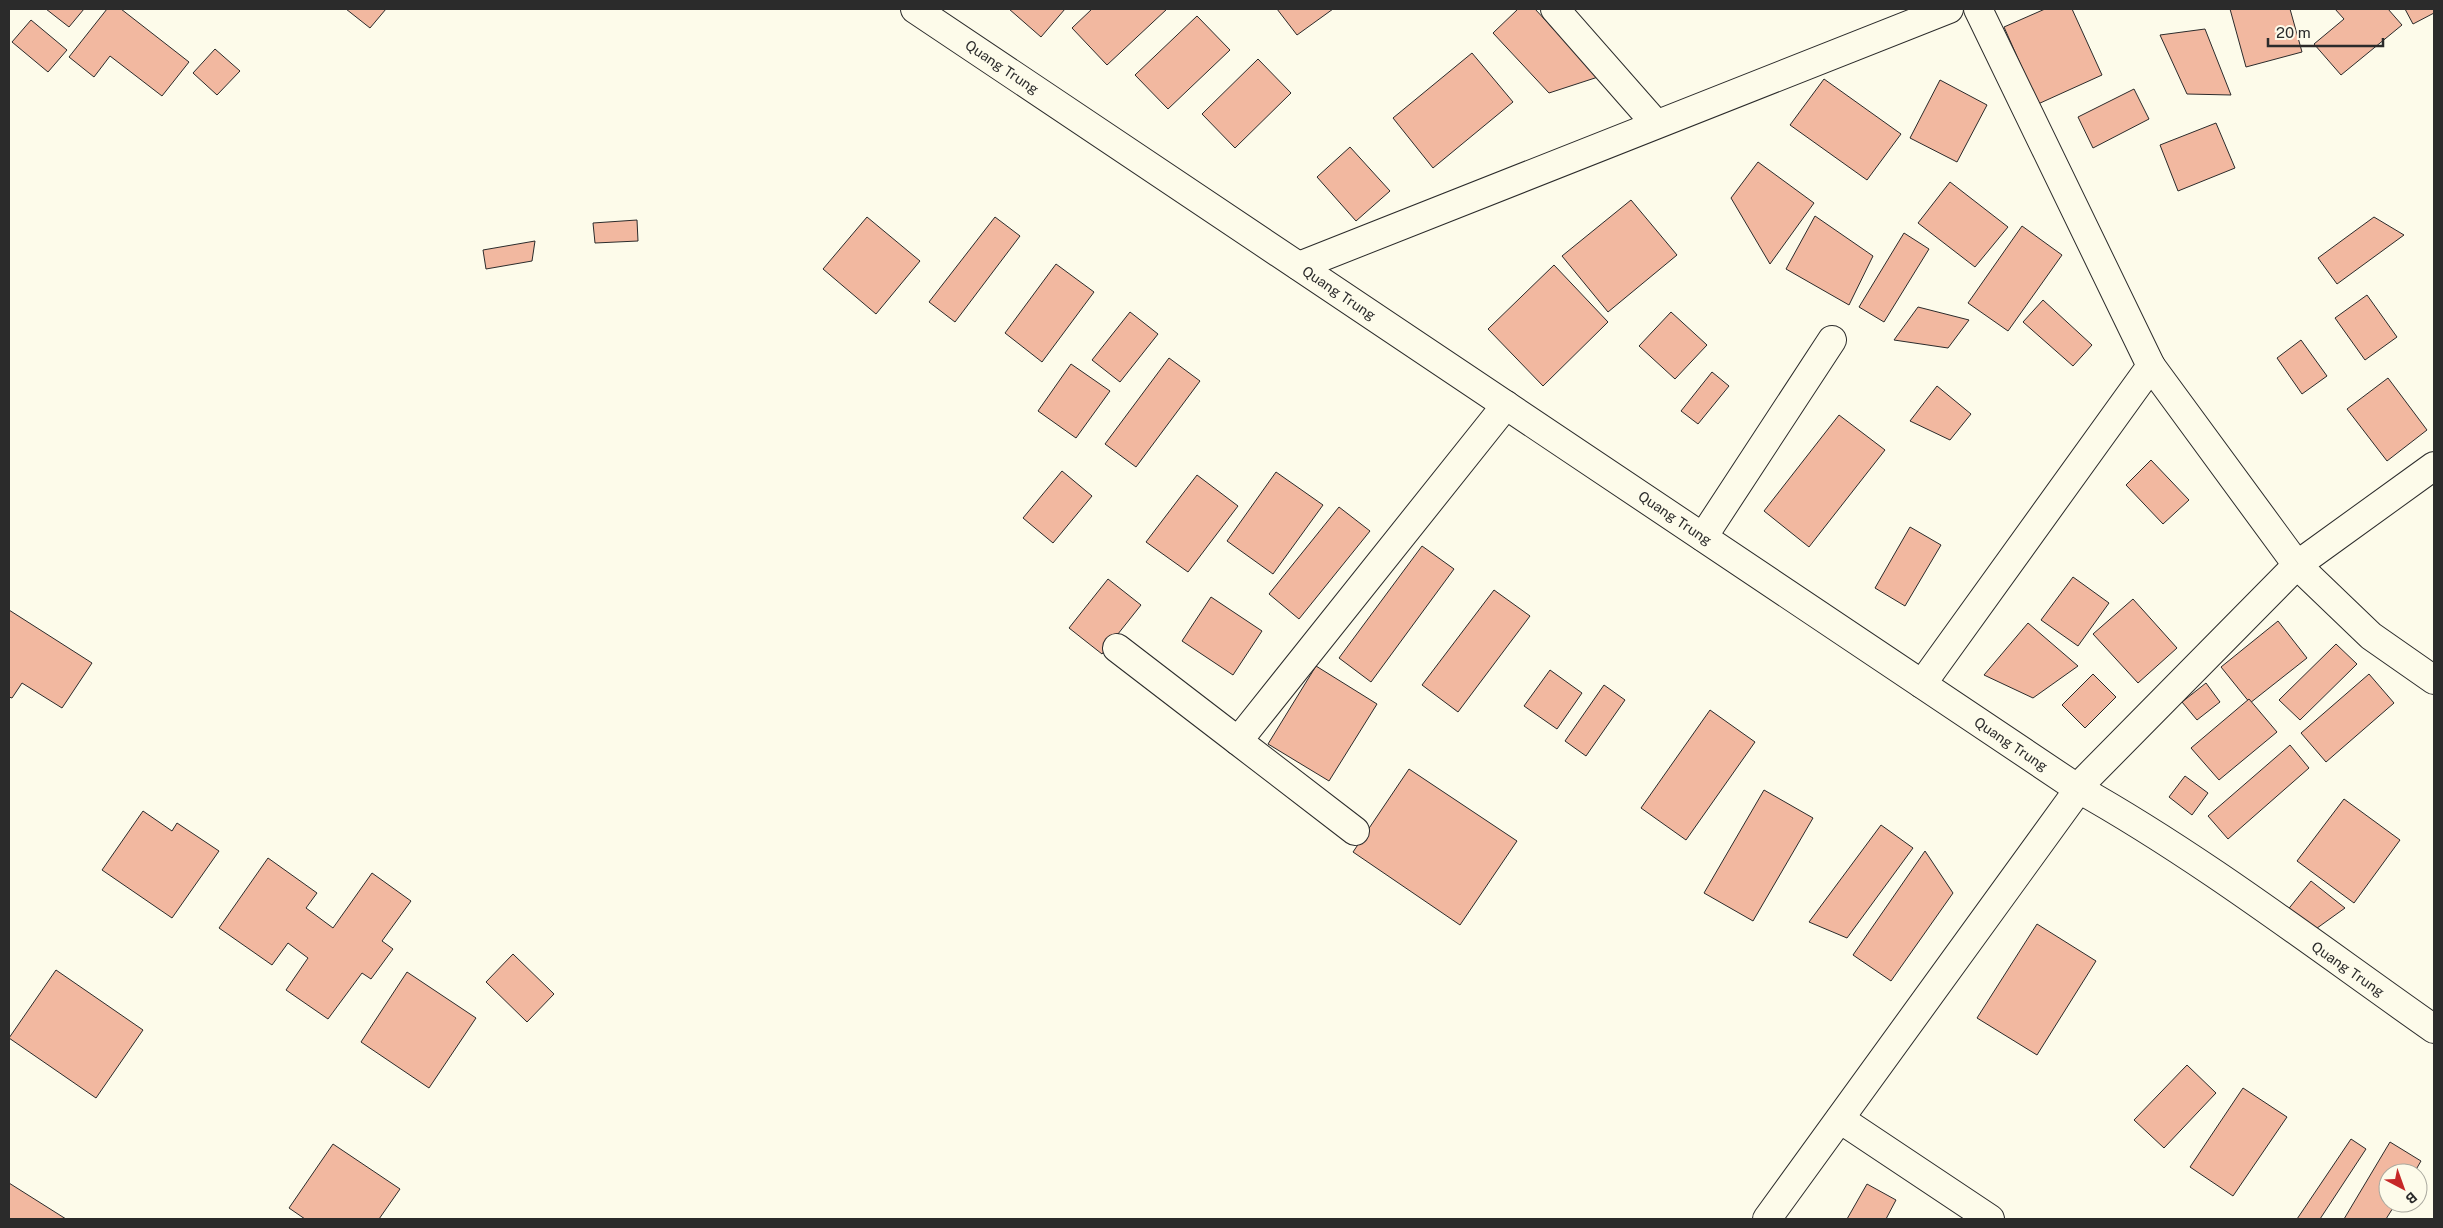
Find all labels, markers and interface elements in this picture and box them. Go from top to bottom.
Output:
scale bar [2268,15,2383,47]
text: 20 m [2276,24,2311,41]
street label: Quang Trung [962,37,1042,98]
street label: Quang Trung [1299,263,1379,324]
street label: Quang Trung [1635,488,1715,549]
street label: Quang Trung [1971,714,2051,775]
street label: Quang Trung [2309,938,2388,1000]
north arrow [2378,1163,2428,1213]
text: B [2403,1189,2420,1207]

